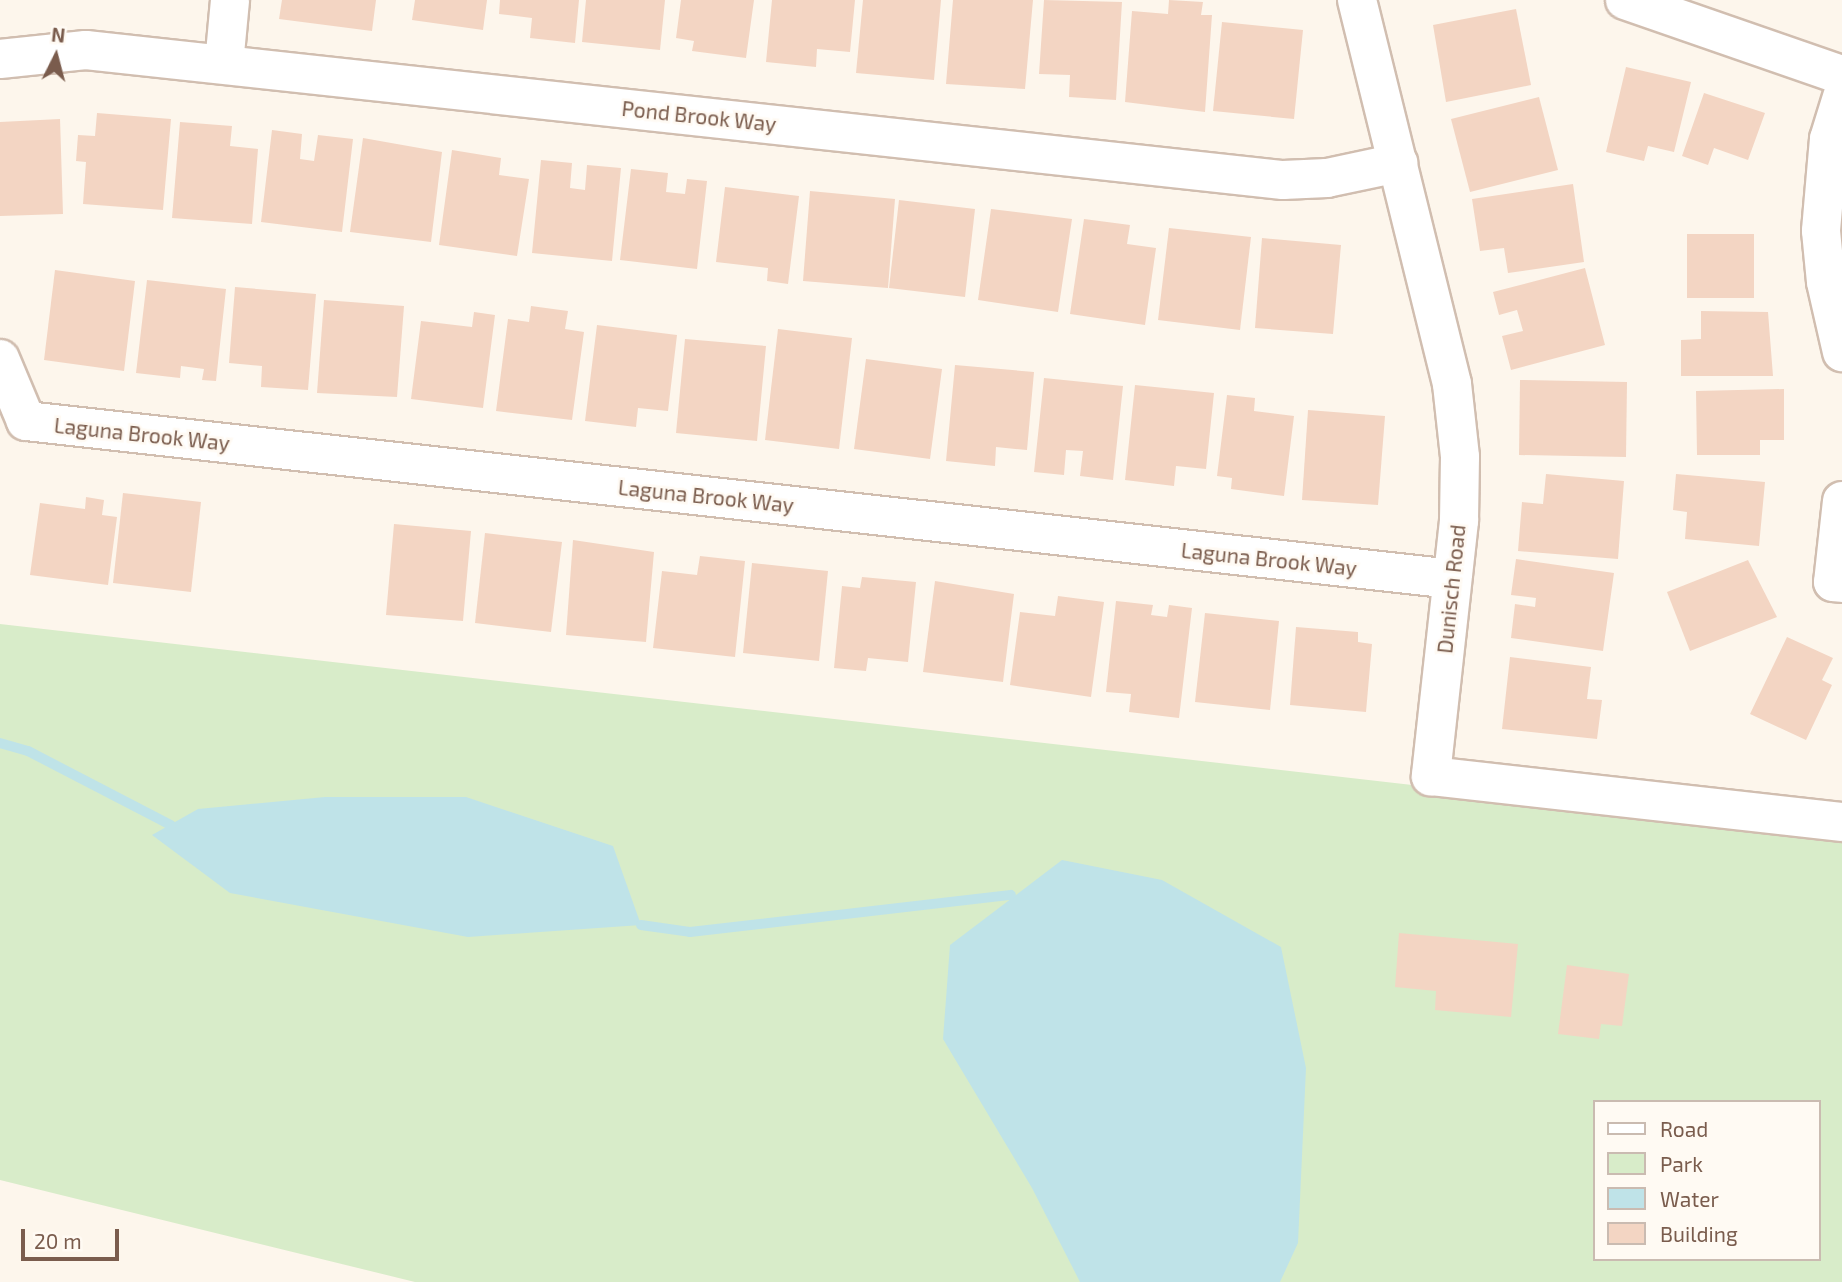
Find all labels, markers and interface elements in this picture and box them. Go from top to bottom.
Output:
north arrow [21,21,91,91]
text: N [50,22,66,47]
street label: Pond Brook Way [620,95,778,137]
street label: Laguna Brook Way [53,412,231,456]
street label: Laguna Brook Way [617,474,795,518]
street label: Dunisch Road [1432,523,1470,655]
street label: Laguna Brook Way [1180,537,1358,581]
legend [1594,1100,1821,1261]
text: Road [1660,1116,1708,1141]
text: Park [1660,1151,1703,1176]
text: Water [1660,1186,1719,1211]
scale bar [24,1216,122,1260]
text: Building [1660,1221,1738,1246]
text: 20 m [34,1228,82,1253]

